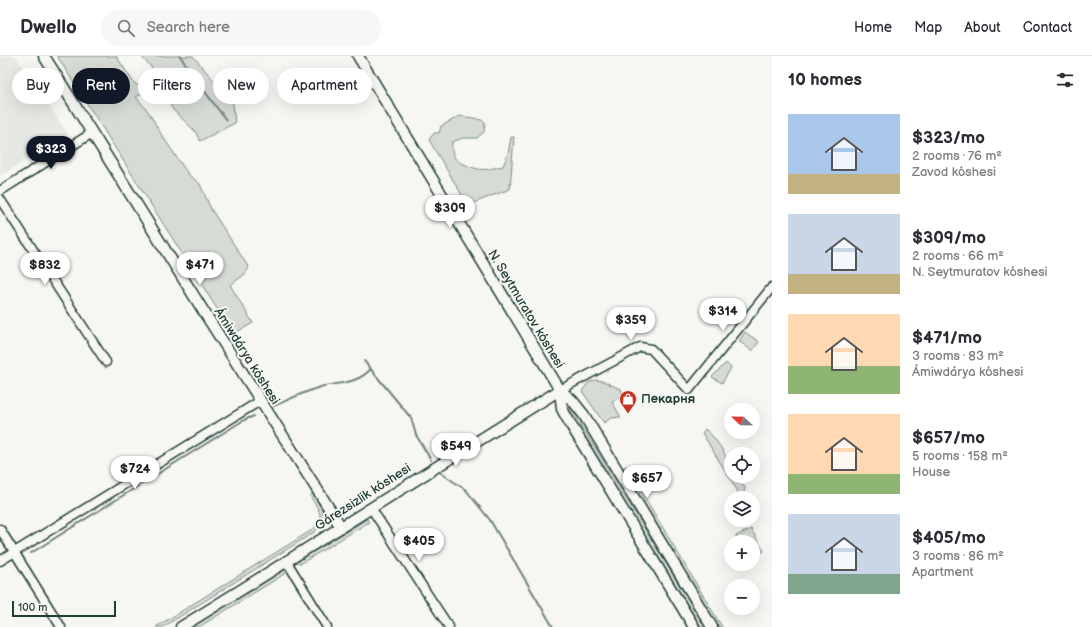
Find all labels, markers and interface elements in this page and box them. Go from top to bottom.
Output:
search box [101,10,381,46]
text: Dwello [20,16,77,39]
icon: search [115,17,137,39]
text: Search here [147,18,230,37]
text: Home [854,19,892,36]
text: Map [914,19,942,36]
text: About [964,19,1001,36]
text: Contact [1023,19,1072,36]
chip: Buy [12,68,64,104]
chip: Rent [72,68,130,104]
chip: Filters [138,68,205,104]
chip: New [213,68,269,104]
chip: Apartment [277,68,372,104]
icon: filters [1054,69,1076,91]
text: 10 homes [788,70,862,90]
text: $323/mo [912,128,985,148]
icon: home [820,130,868,178]
pin: $323 [27,136,75,170]
text: $323 [35,141,67,157]
text: 2 rooms · 76 m² [912,148,1002,164]
text: Zavod kóshesi [912,164,996,180]
pin: $309 [426,195,474,229]
text: $309 [434,200,466,216]
text: $309/mo [912,228,986,248]
icon: home [820,230,868,278]
street label: N. Seytmuratov kóshesi [484,247,568,371]
text: 2 rooms · 66 m² [912,248,1004,264]
pin: $832 [21,252,69,286]
pin: $471 [176,252,224,286]
text: $832 [29,257,61,273]
text: $471 [186,257,214,273]
text: N. Seytmuratov kóshesi [912,264,1048,280]
pin: $314 [699,298,747,332]
text: $314 [708,303,738,319]
street label: Ámiwdárya kóshesi [211,304,284,407]
pin: $359 [607,307,655,341]
text: $359 [615,312,647,328]
text: $471/mo [912,328,982,348]
icon: home [820,330,868,378]
text: 3 rooms · 83 m² [912,348,1004,364]
text: Ámiwdárya kóshesi [912,364,1023,380]
shop icon: Пекарня [618,389,638,414]
place label: Пекарня [641,391,695,407]
north arrow [724,403,760,439]
map controls [724,403,760,615]
text: $657/mo [912,428,985,448]
icon: home [820,430,868,478]
pin: $549 [432,433,480,467]
text: $549 [440,438,472,454]
button: locate [724,447,760,483]
text: 5 rooms · 158 m² [912,448,1008,464]
pin: $724 [111,456,159,490]
street label: Gárezsizlik kóshesi [312,460,414,534]
text: $724 [120,461,150,477]
text: House [912,464,950,480]
pin: $657 [623,465,671,499]
text: $657 [631,470,663,486]
button: layers [724,491,760,527]
pin: $405 [395,528,443,562]
text: $405/mo [912,528,986,548]
icon: home [820,530,868,578]
text: $405 [403,533,435,549]
button: + [724,535,760,571]
text: 3 rooms · 86 m² [912,548,1004,564]
text: Apartment [912,564,973,580]
button: − [724,579,760,615]
scale bar [12,599,116,618]
text: 100 m [18,601,47,614]

